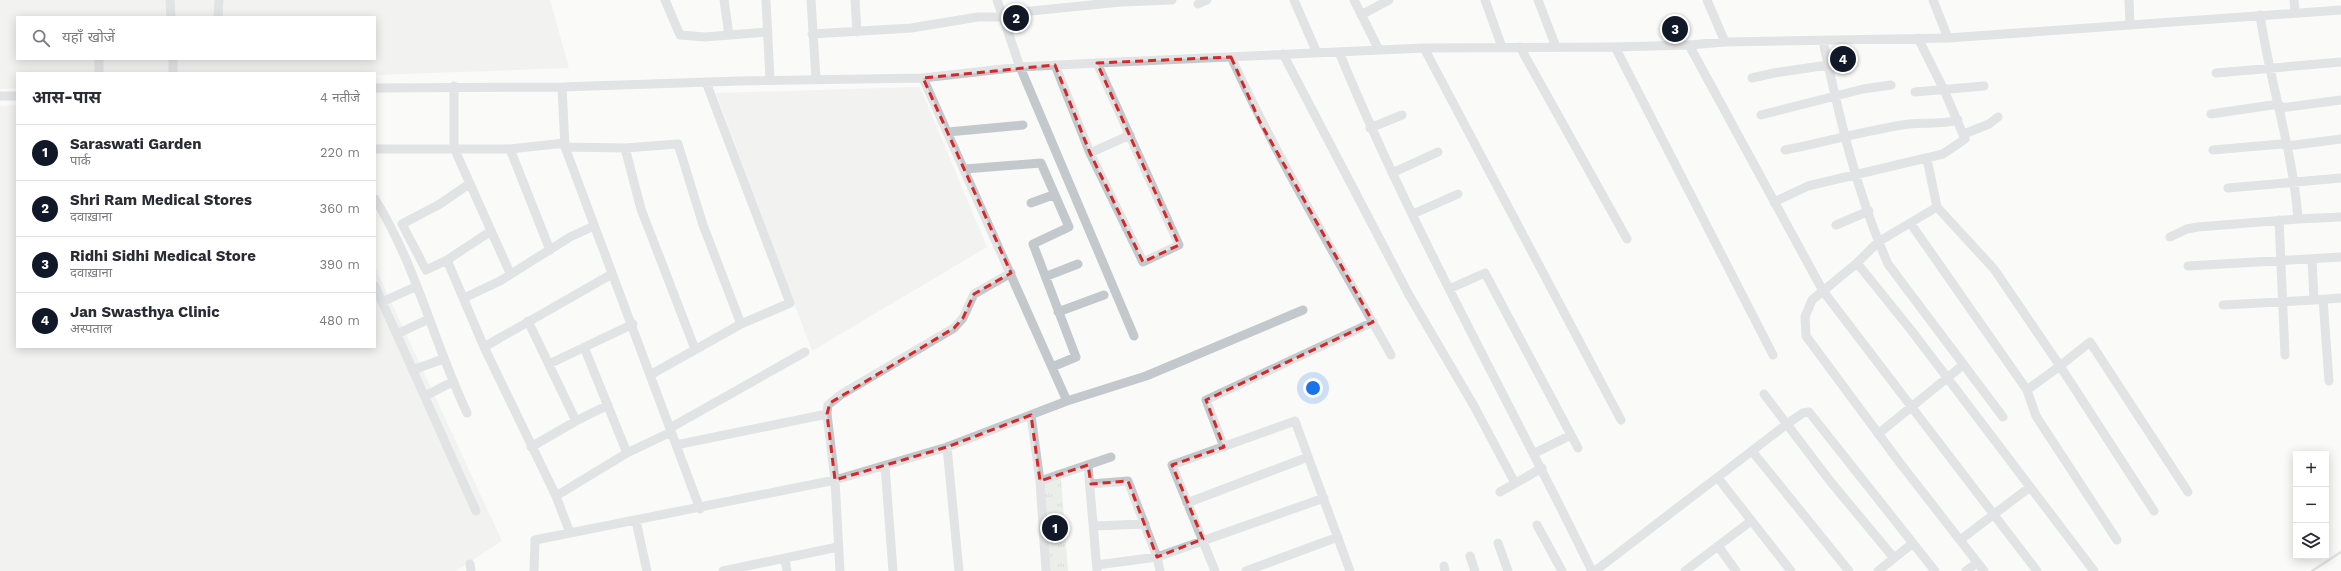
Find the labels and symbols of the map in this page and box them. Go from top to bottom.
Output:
pin: 2 [1003,3,1029,33]
pin: 3 [1662,14,1688,44]
pin: 4 [1830,44,1856,74]
your location [1303,378,1323,398]
pin: 1 [1042,513,1068,543]

